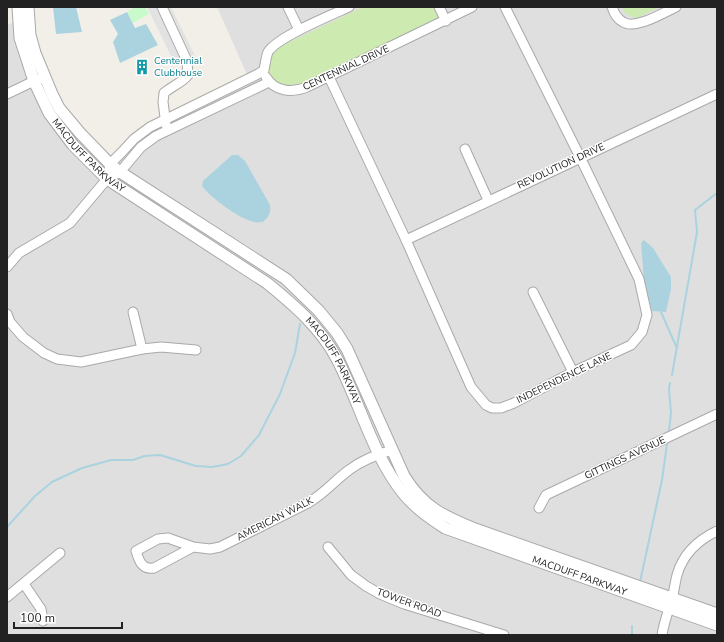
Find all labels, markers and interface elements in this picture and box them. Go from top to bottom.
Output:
street label: CENTENNIAL DRIVE [301,42,392,94]
place label: Centennial Clubhouse [154,54,202,80]
building icon: Centennial Clubhouse [133,58,151,76]
street label: MACDUFF PARKWAY [49,116,128,196]
street label: REVOLUTION DRIVE [515,140,607,192]
street label: MACDUFF PARKWAY [302,314,364,407]
street label: INDEPENDENCE LANE [514,349,614,407]
street label: GITTINGS AVENUE [582,433,668,483]
street label: AMERICAN WALK [234,493,316,544]
street label: MACDUFF PARKWAY [530,553,630,600]
street label: TOWER ROAD [375,585,443,621]
scale bar [14,604,122,630]
text: 100 m [20,610,55,626]

